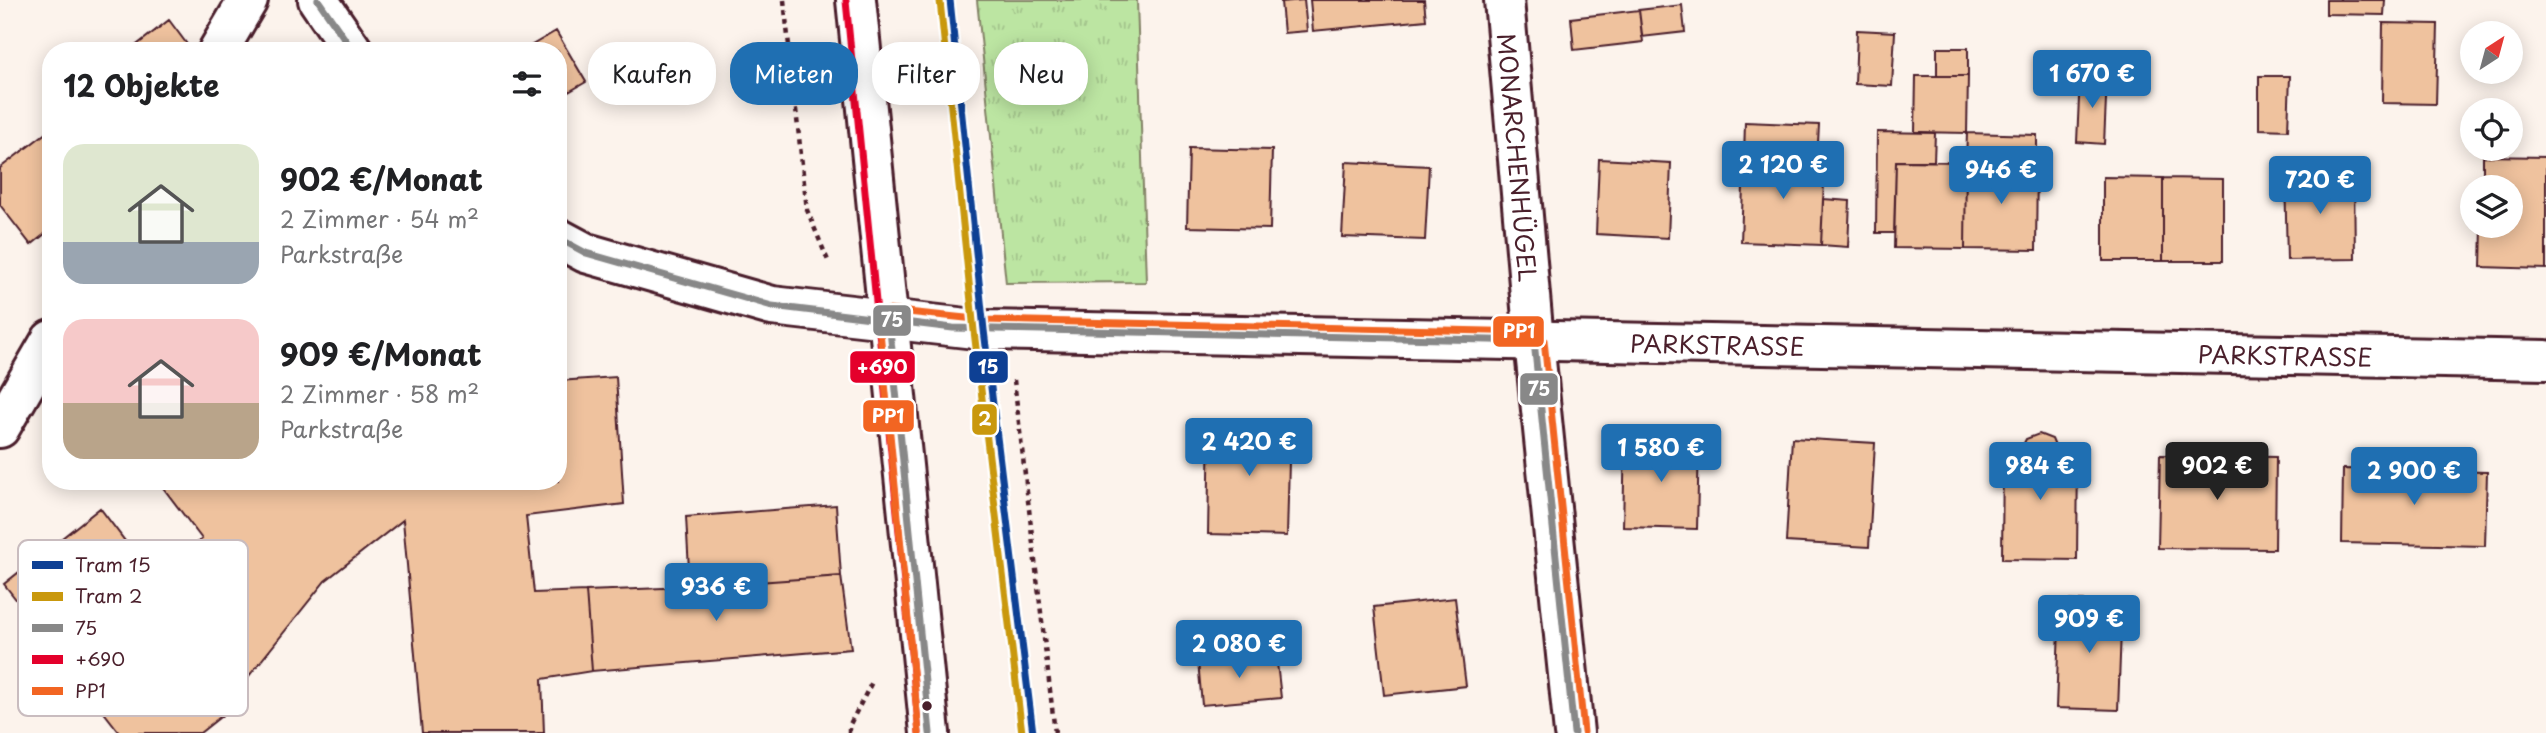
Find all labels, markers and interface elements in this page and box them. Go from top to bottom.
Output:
north arrow [2460,21,2524,84]
map controls [2460,21,2523,238]
street label: MONARCHENHÜGEL [1489,31,1547,283]
chip: Kaufen [588,42,716,105]
chip: Mieten [730,42,858,105]
chip: Filter [872,42,980,105]
chip: Neu [994,42,1088,105]
pin: 1 670 € [2027,50,2157,110]
text: 1 670 € [2049,55,2135,90]
text: 12 Objekte [63,62,220,107]
icon: filters [508,65,546,103]
button: locate [2460,98,2523,161]
pin: 2 120 € [1718,142,1848,201]
text: 2 120 € [1738,146,1828,181]
pin: 946 € [1952,146,2050,206]
text: 946 € [1965,151,2037,186]
text: 902 €/Monat [280,156,483,201]
pin: 720 € [2271,156,2369,216]
text: 720 € [2285,161,2355,196]
icon: home [119,172,203,256]
button: layers [2460,175,2523,238]
text: 2 Zimmer · 54 m² [280,201,479,236]
text: Parkstraße [280,236,403,271]
line badge: 75 [872,304,912,337]
text: 75 [881,305,903,333]
line badge: PP1 [1492,315,1545,348]
text: PP1 [1503,316,1535,344]
street label: PARKSTRASSE [1629,324,1805,364]
text: 909 €/Monat [280,331,482,376]
street label: PARKSTRASSE [2197,335,2373,375]
icon: home [119,347,203,431]
line badge: +690 [849,350,916,384]
line badge: 15 [968,350,1009,384]
text: +690 [857,352,907,380]
text: 15 [977,352,999,380]
line badge: 75 [1519,372,1559,406]
text: 75 [1528,374,1550,402]
text: 2 Zimmer · 58 m² [280,376,479,411]
line badge: PP1 [862,399,915,433]
text: PP1 [872,401,904,429]
line badge: 2 [971,403,998,436]
text: 2 [978,404,992,432]
text: Parkstraße [280,411,403,446]
pin: 2 420 € [1184,419,1314,478]
text: 2 420 € [1201,423,1297,458]
pin: 1 580 € [1596,424,1726,484]
text: 1 580 € [1617,429,1705,464]
pin: 984 € [1991,442,2089,502]
pin: 902 € [2168,442,2266,502]
text: 984 € [2005,447,2075,482]
text: 902 € [2181,447,2253,482]
pin: 2 900 € [2349,448,2479,507]
text: 2 900 € [2367,452,2461,487]
legend [18,540,248,716]
text: Tram 15 [75,550,151,578]
pin: 936 € [667,564,765,623]
text: 936 € [681,568,751,603]
text: Tram 2 [75,581,143,609]
pin: 909 € [2040,596,2138,655]
text: 909 € [2054,600,2124,635]
text: 75 [75,613,97,641]
pin: 2 080 € [1174,620,1304,680]
text: 2 080 € [1192,625,1286,660]
text: +690 [75,644,125,672]
text: PP1 [75,676,106,704]
unlabelled marker [920,699,934,713]

